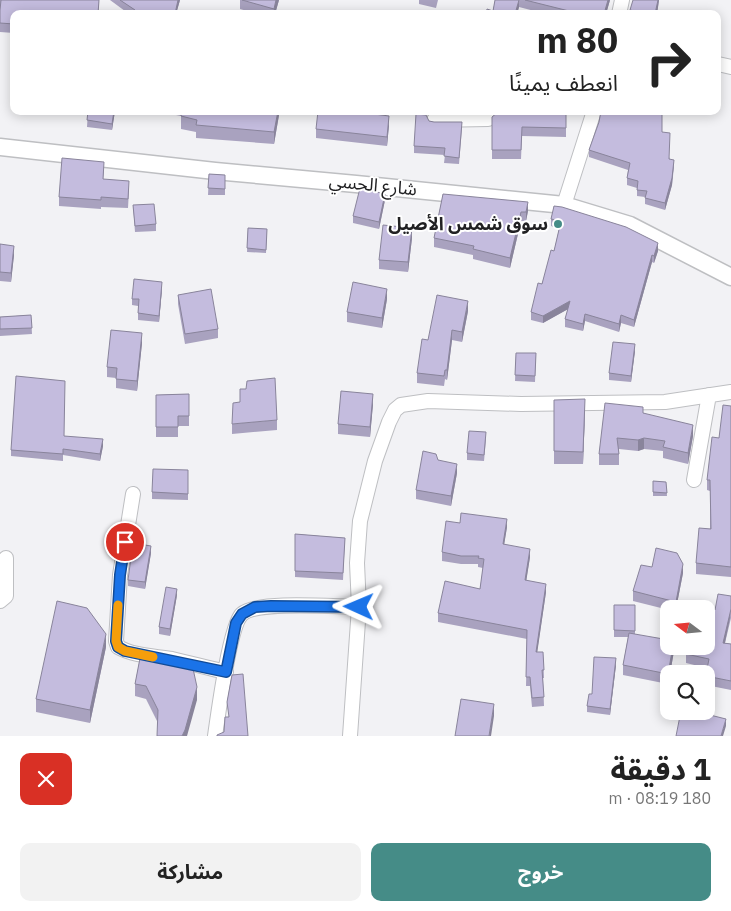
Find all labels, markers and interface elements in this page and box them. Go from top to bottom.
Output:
text: 80 m [536,17,618,63]
icon: right [636,30,701,95]
text: انعطف يمينًا [509,68,618,97]
street label: شارع الحسي [328,168,418,204]
place label: سوق شمس الأصيل [388,212,548,235]
marker: سوق شمس الأصيل [552,218,564,230]
pin [104,521,146,563]
icon: arrive [111,528,139,556]
position arrow [332,580,384,632]
north arrow [660,600,715,655]
map controls [660,600,715,720]
button: search [660,665,715,720]
text: 1 دقيقة [610,749,711,788]
button: close [20,753,72,805]
text: 180 m · 08:19 [609,788,711,808]
button: مشاركة [20,843,361,901]
button: خروج [371,843,711,901]

